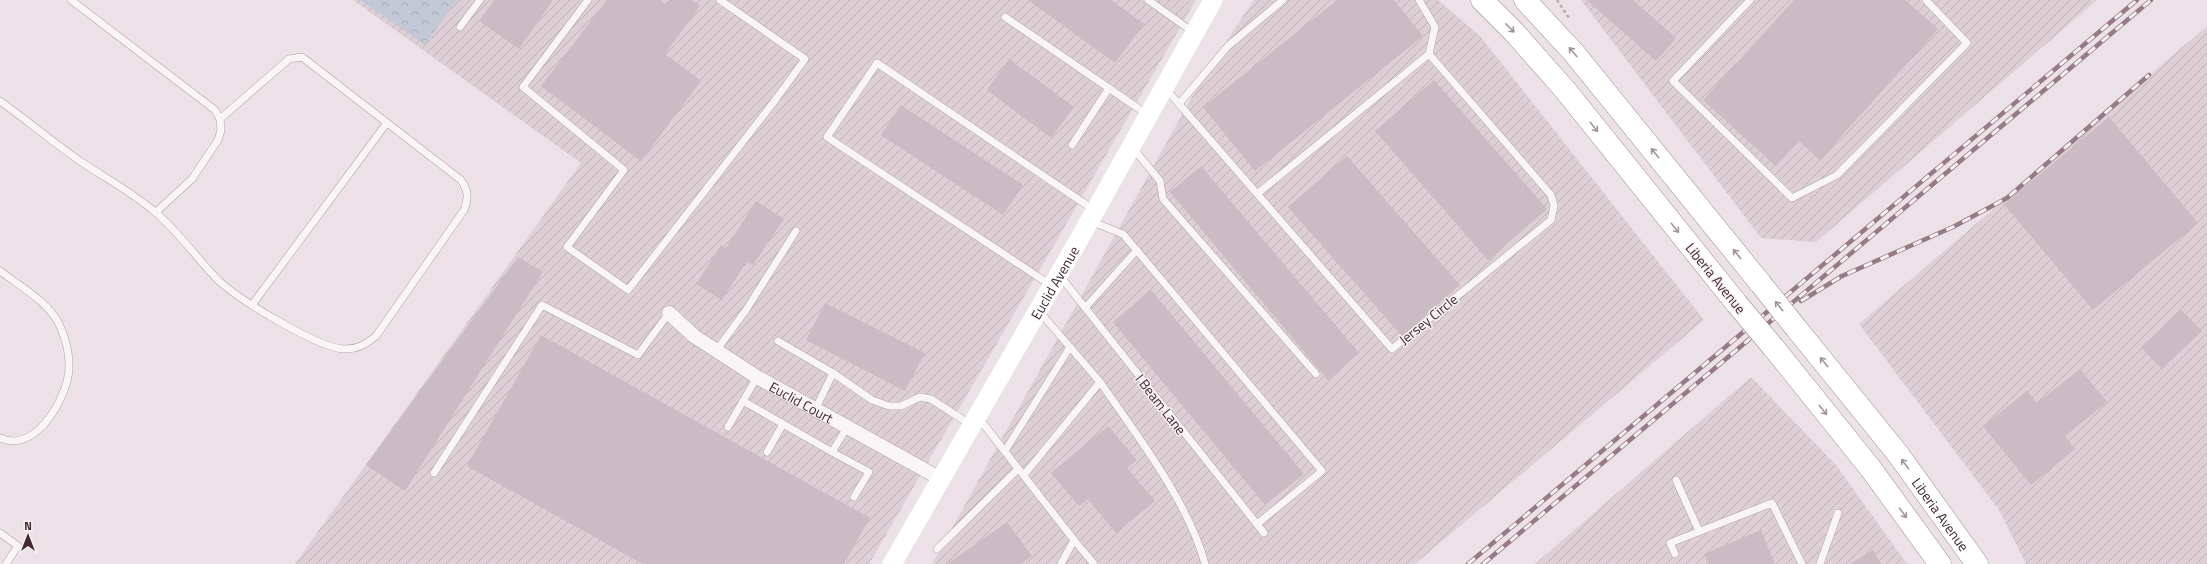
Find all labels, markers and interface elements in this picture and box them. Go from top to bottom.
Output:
one-way arrow [1505,23,1515,33]
one-way arrow [1568,47,1578,57]
one-way arrow [1590,121,1598,132]
one-way arrow [1651,147,1659,158]
one-way arrow [1670,223,1679,234]
street label: Liberia Avenue [1681,238,1751,318]
street label: Euclid Avenue [1025,242,1084,323]
one-way arrow [1732,248,1741,259]
street label: Jersey Circle [1394,289,1462,349]
one-way arrow [1774,301,1783,311]
one-way arrow [1820,357,1829,368]
street label: I Beam Lane [1130,369,1192,439]
street label: Euclid Court [766,375,837,428]
one-way arrow [1819,405,1828,416]
one-way arrow [1901,458,1910,469]
street label: Liberia Avenue [1907,473,1975,555]
one-way arrow [1899,507,1907,518]
north arrow [8,516,48,556]
text: N [24,518,32,534]

